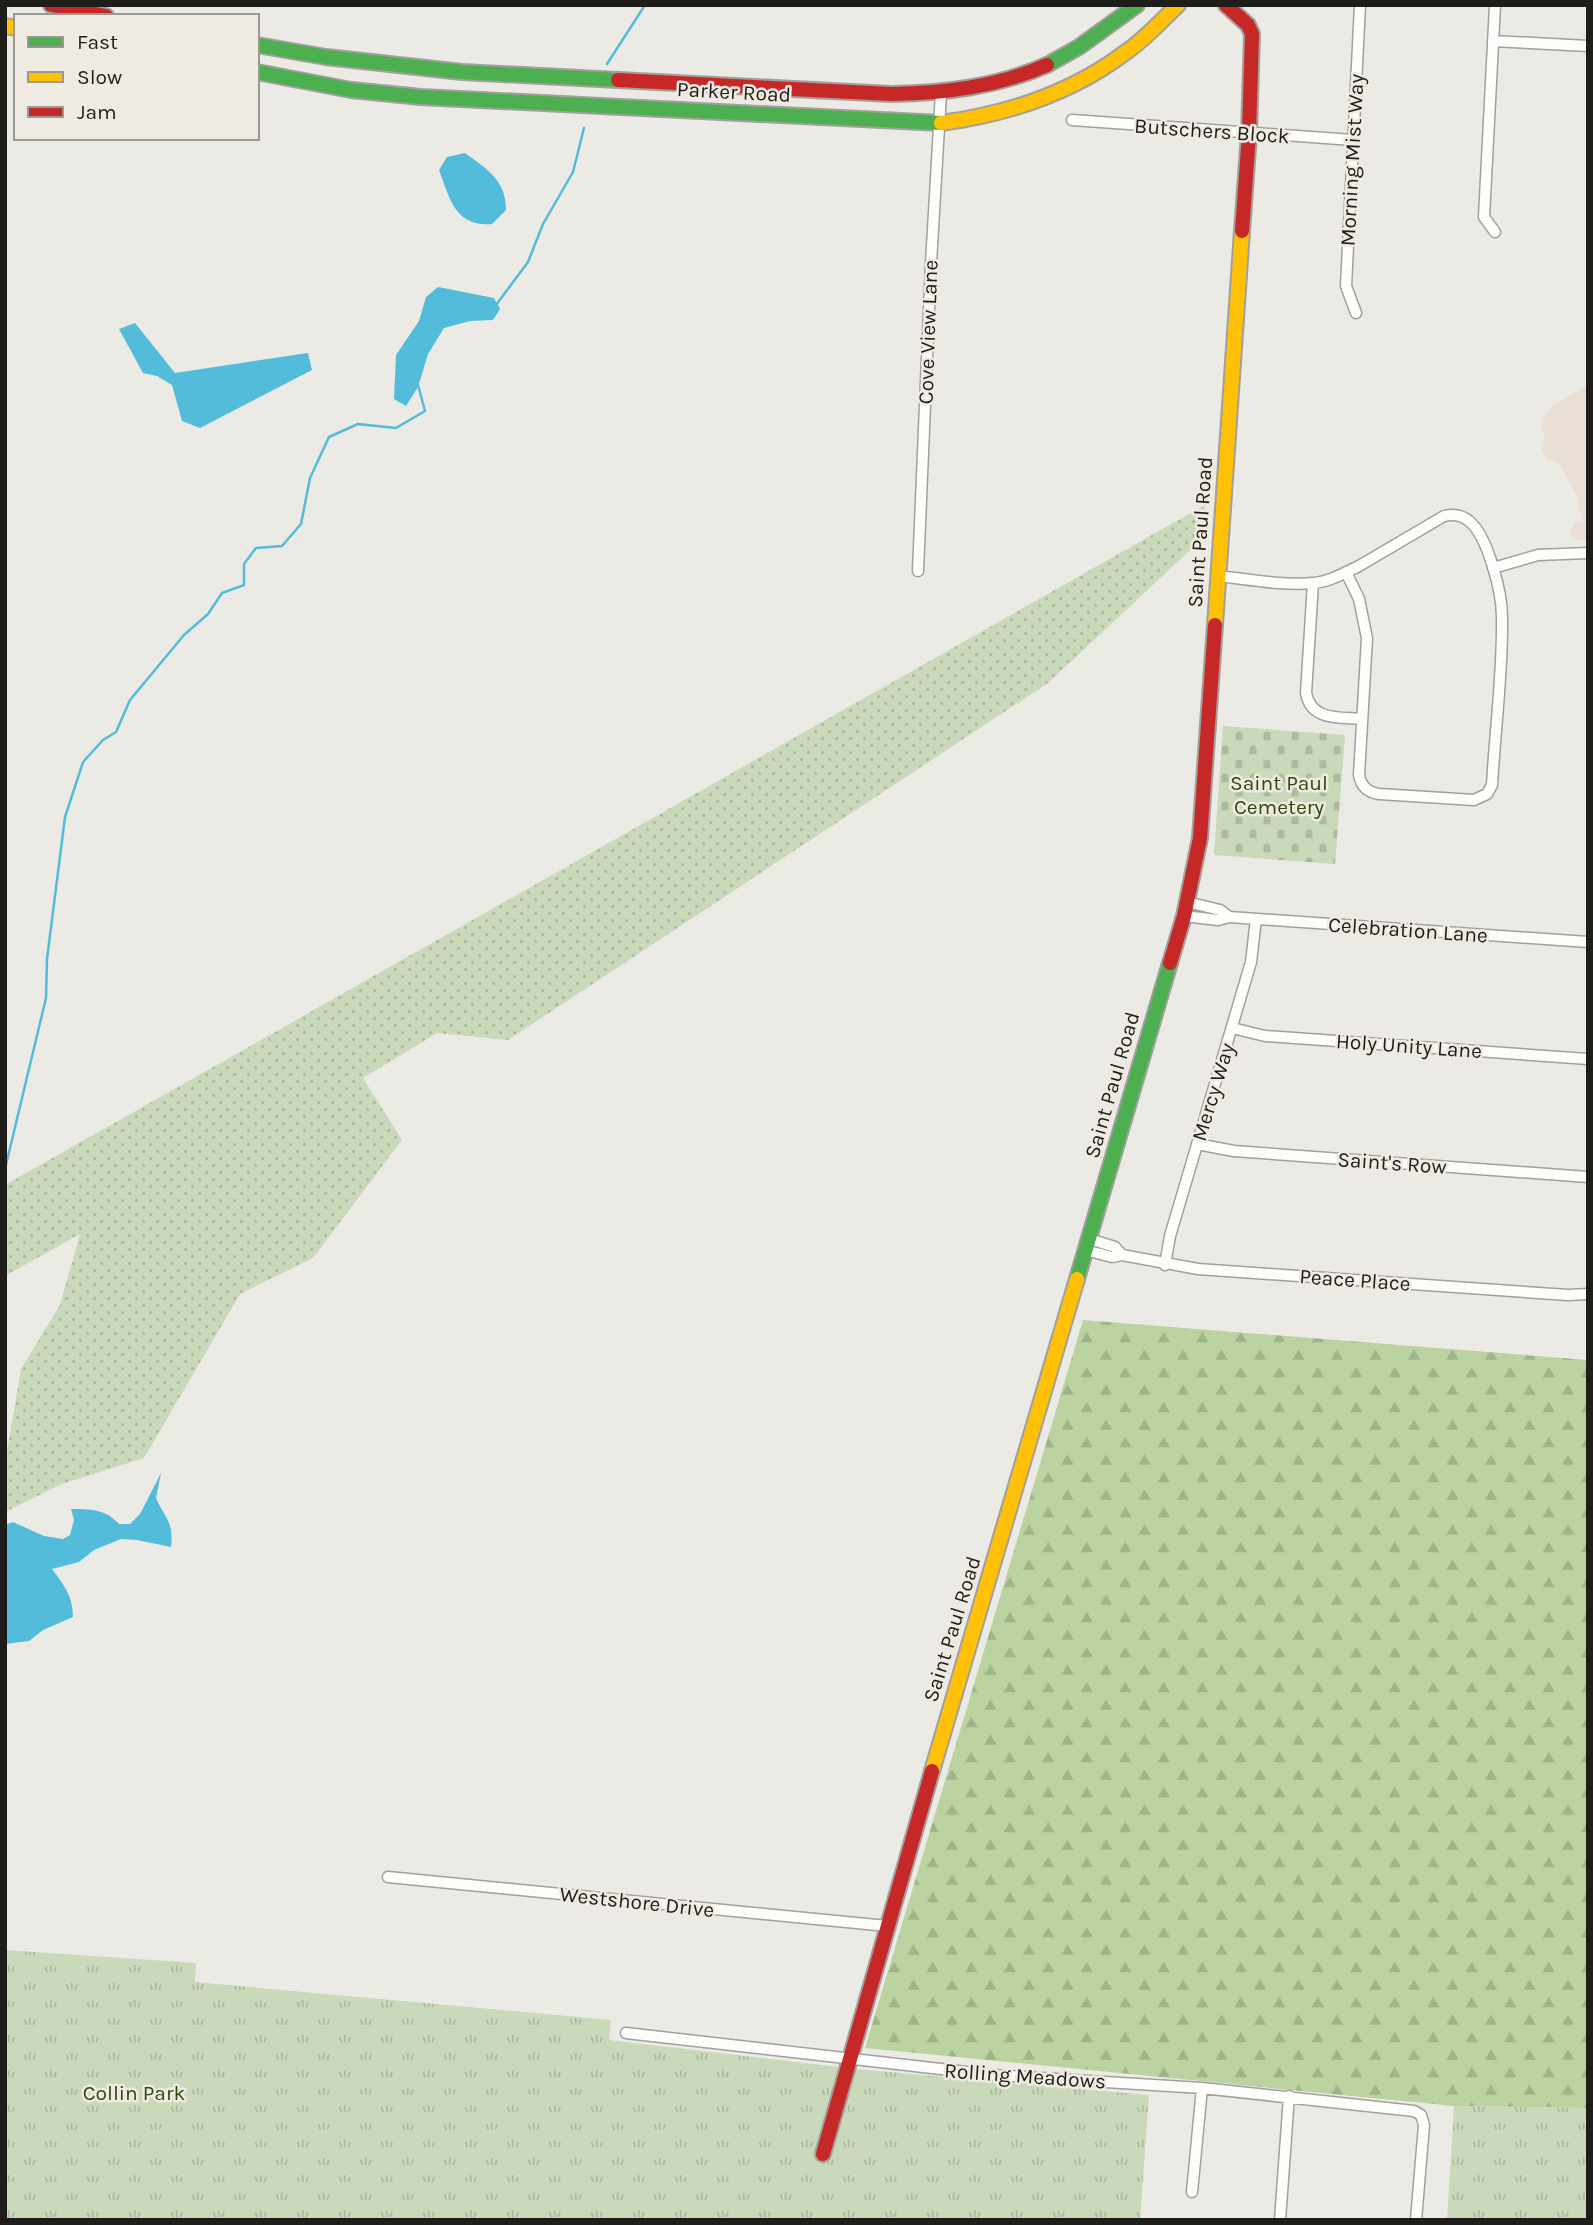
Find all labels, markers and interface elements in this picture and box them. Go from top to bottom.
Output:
legend [14,14,259,140]
text: Fast [77,30,118,54]
text: Slow [77,65,122,89]
street label: Morning Mist Way [1335,73,1369,247]
street label: Parker Road [676,77,792,107]
text: Jam [77,100,117,124]
street label: Butschers Block [1134,114,1291,148]
street label: Cove View Lane [913,259,943,405]
street label: Saint Paul Road [1183,456,1217,608]
park label: Saint Paul Cemetery [1230,771,1328,819]
street label: Celebration Lane [1327,912,1489,948]
street label: Saint Paul Road [1080,1009,1144,1161]
street label: Holy Unity Lane [1335,1029,1483,1063]
street label: Mercy Way [1187,1040,1239,1144]
street label: Saint's Row [1337,1147,1447,1179]
street label: Peace Place [1299,1264,1411,1296]
street label: Saint Paul Road [918,1553,986,1705]
street label: Westshore Drive [558,1882,716,1922]
street label: Rolling Meadows [943,2058,1107,2094]
park label: Collin Park [83,2081,185,2105]

